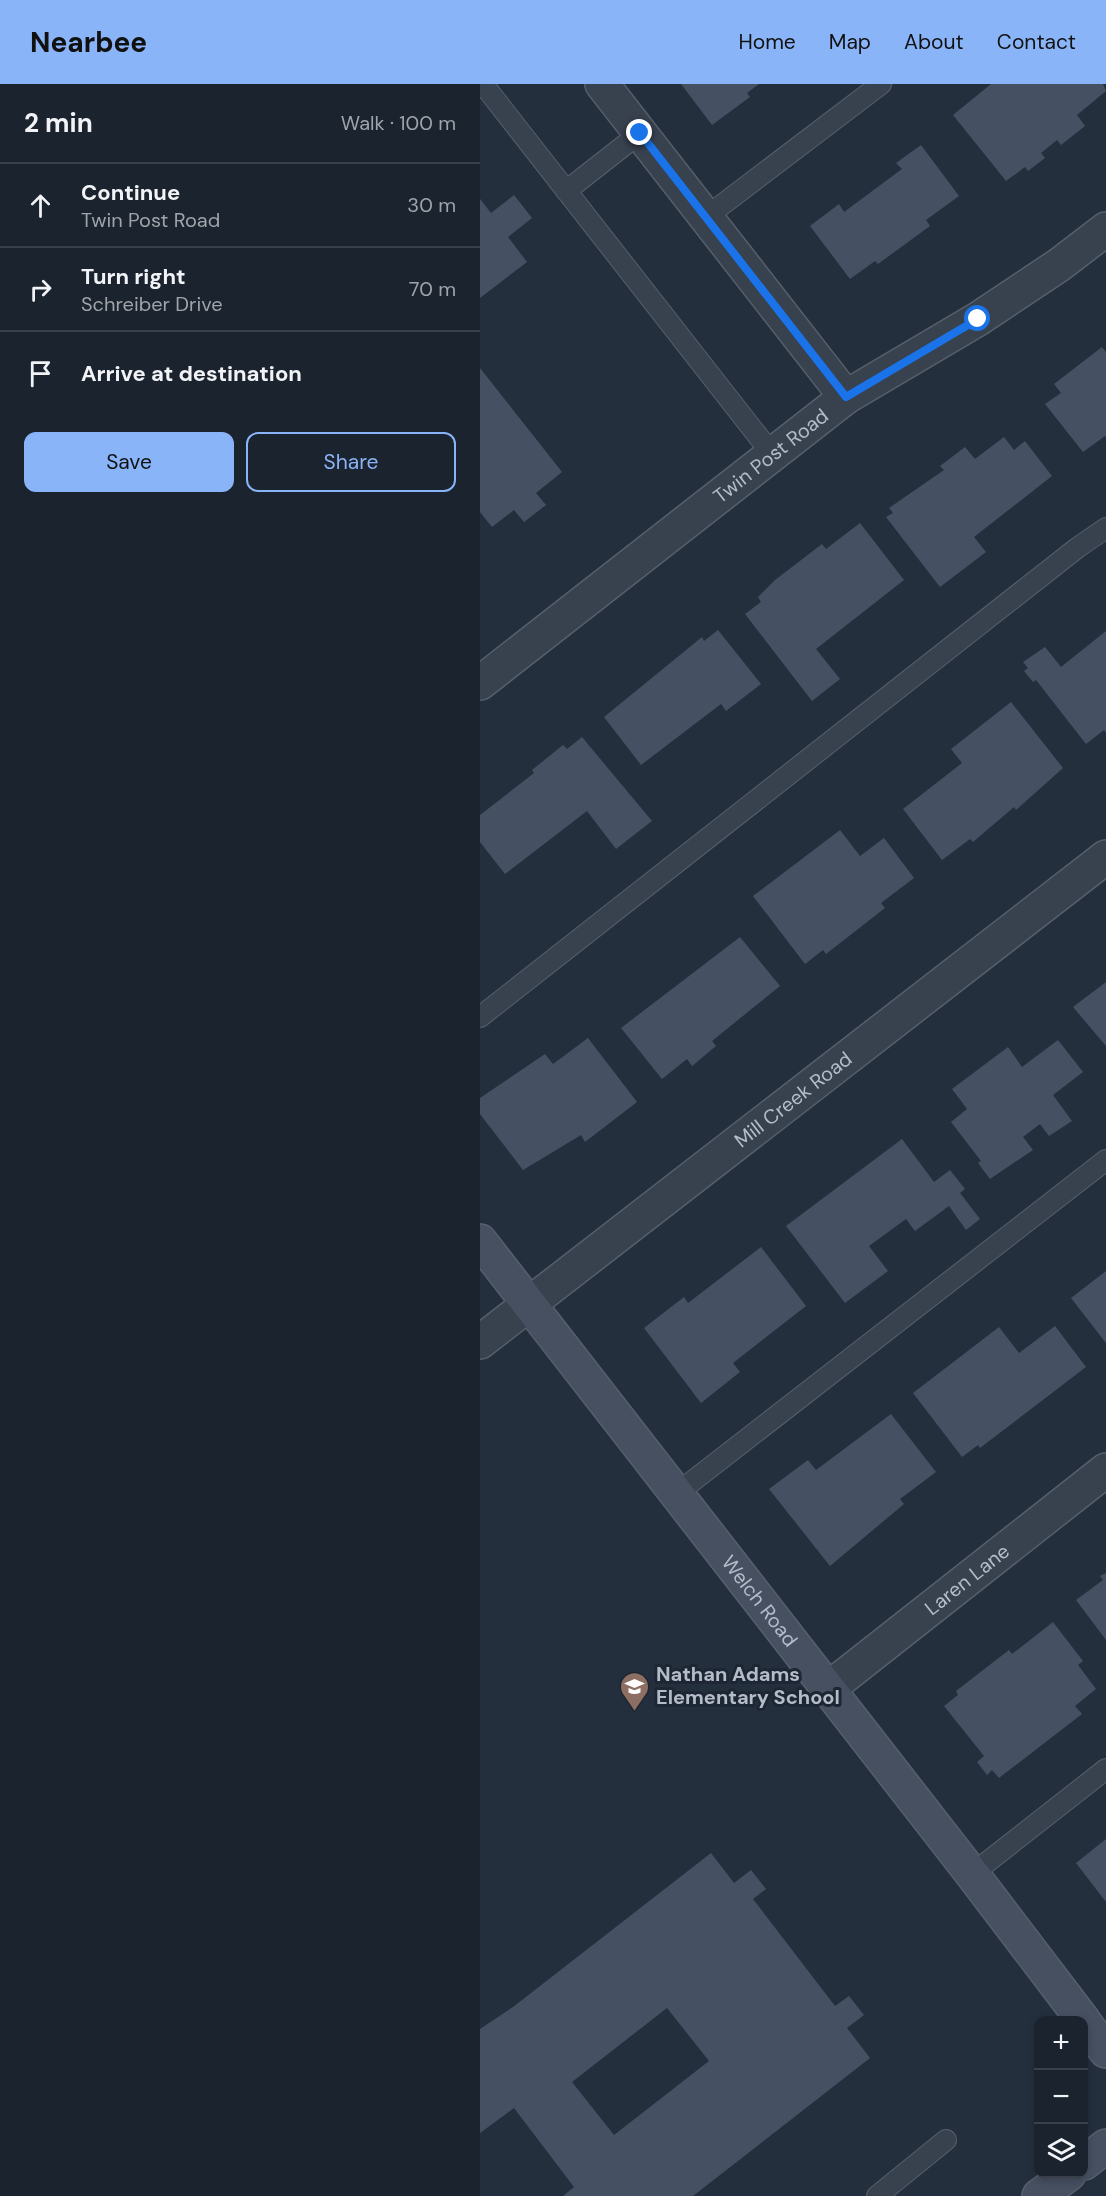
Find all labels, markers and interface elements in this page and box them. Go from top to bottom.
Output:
text: Nearbee [30,24,147,61]
text: Home [738,28,796,56]
text: Map [829,28,871,56]
text: About [904,28,964,56]
text: Contact [997,28,1076,56]
text: 2 min [24,106,93,140]
text: Walk · 100 m [341,110,456,136]
route end [626,119,652,145]
text: Continue [81,178,180,207]
icon: ahead [24,189,57,222]
text: 30 m [407,192,456,218]
text: Twin Post Road [81,207,220,233]
text: Turn right [81,262,186,291]
icon: right [24,273,57,306]
text: 70 m [409,276,456,302]
text: Schreiber Drive [81,291,223,317]
route start [964,305,990,331]
icon: arrive [24,357,57,390]
text: Arrive at destination [81,359,302,388]
street label: Twin Post Road [708,403,834,509]
button: Save [24,432,234,492]
button: Share [246,432,456,492]
street label: Mill Creek Road [729,1046,857,1153]
street label: Laren Lane [919,1538,1015,1621]
street label: Welch Road [716,1550,804,1652]
place label: Nathan Adams Elementary School [656,1661,840,1710]
school or university icon: Nathan Adams Elementary School [619,1670,651,1712]
map controls [1034,2016,1088,2178]
button: + [1034,2016,1088,2070]
button: − [1034,2070,1088,2124]
button: layers [1034,2124,1088,2178]

